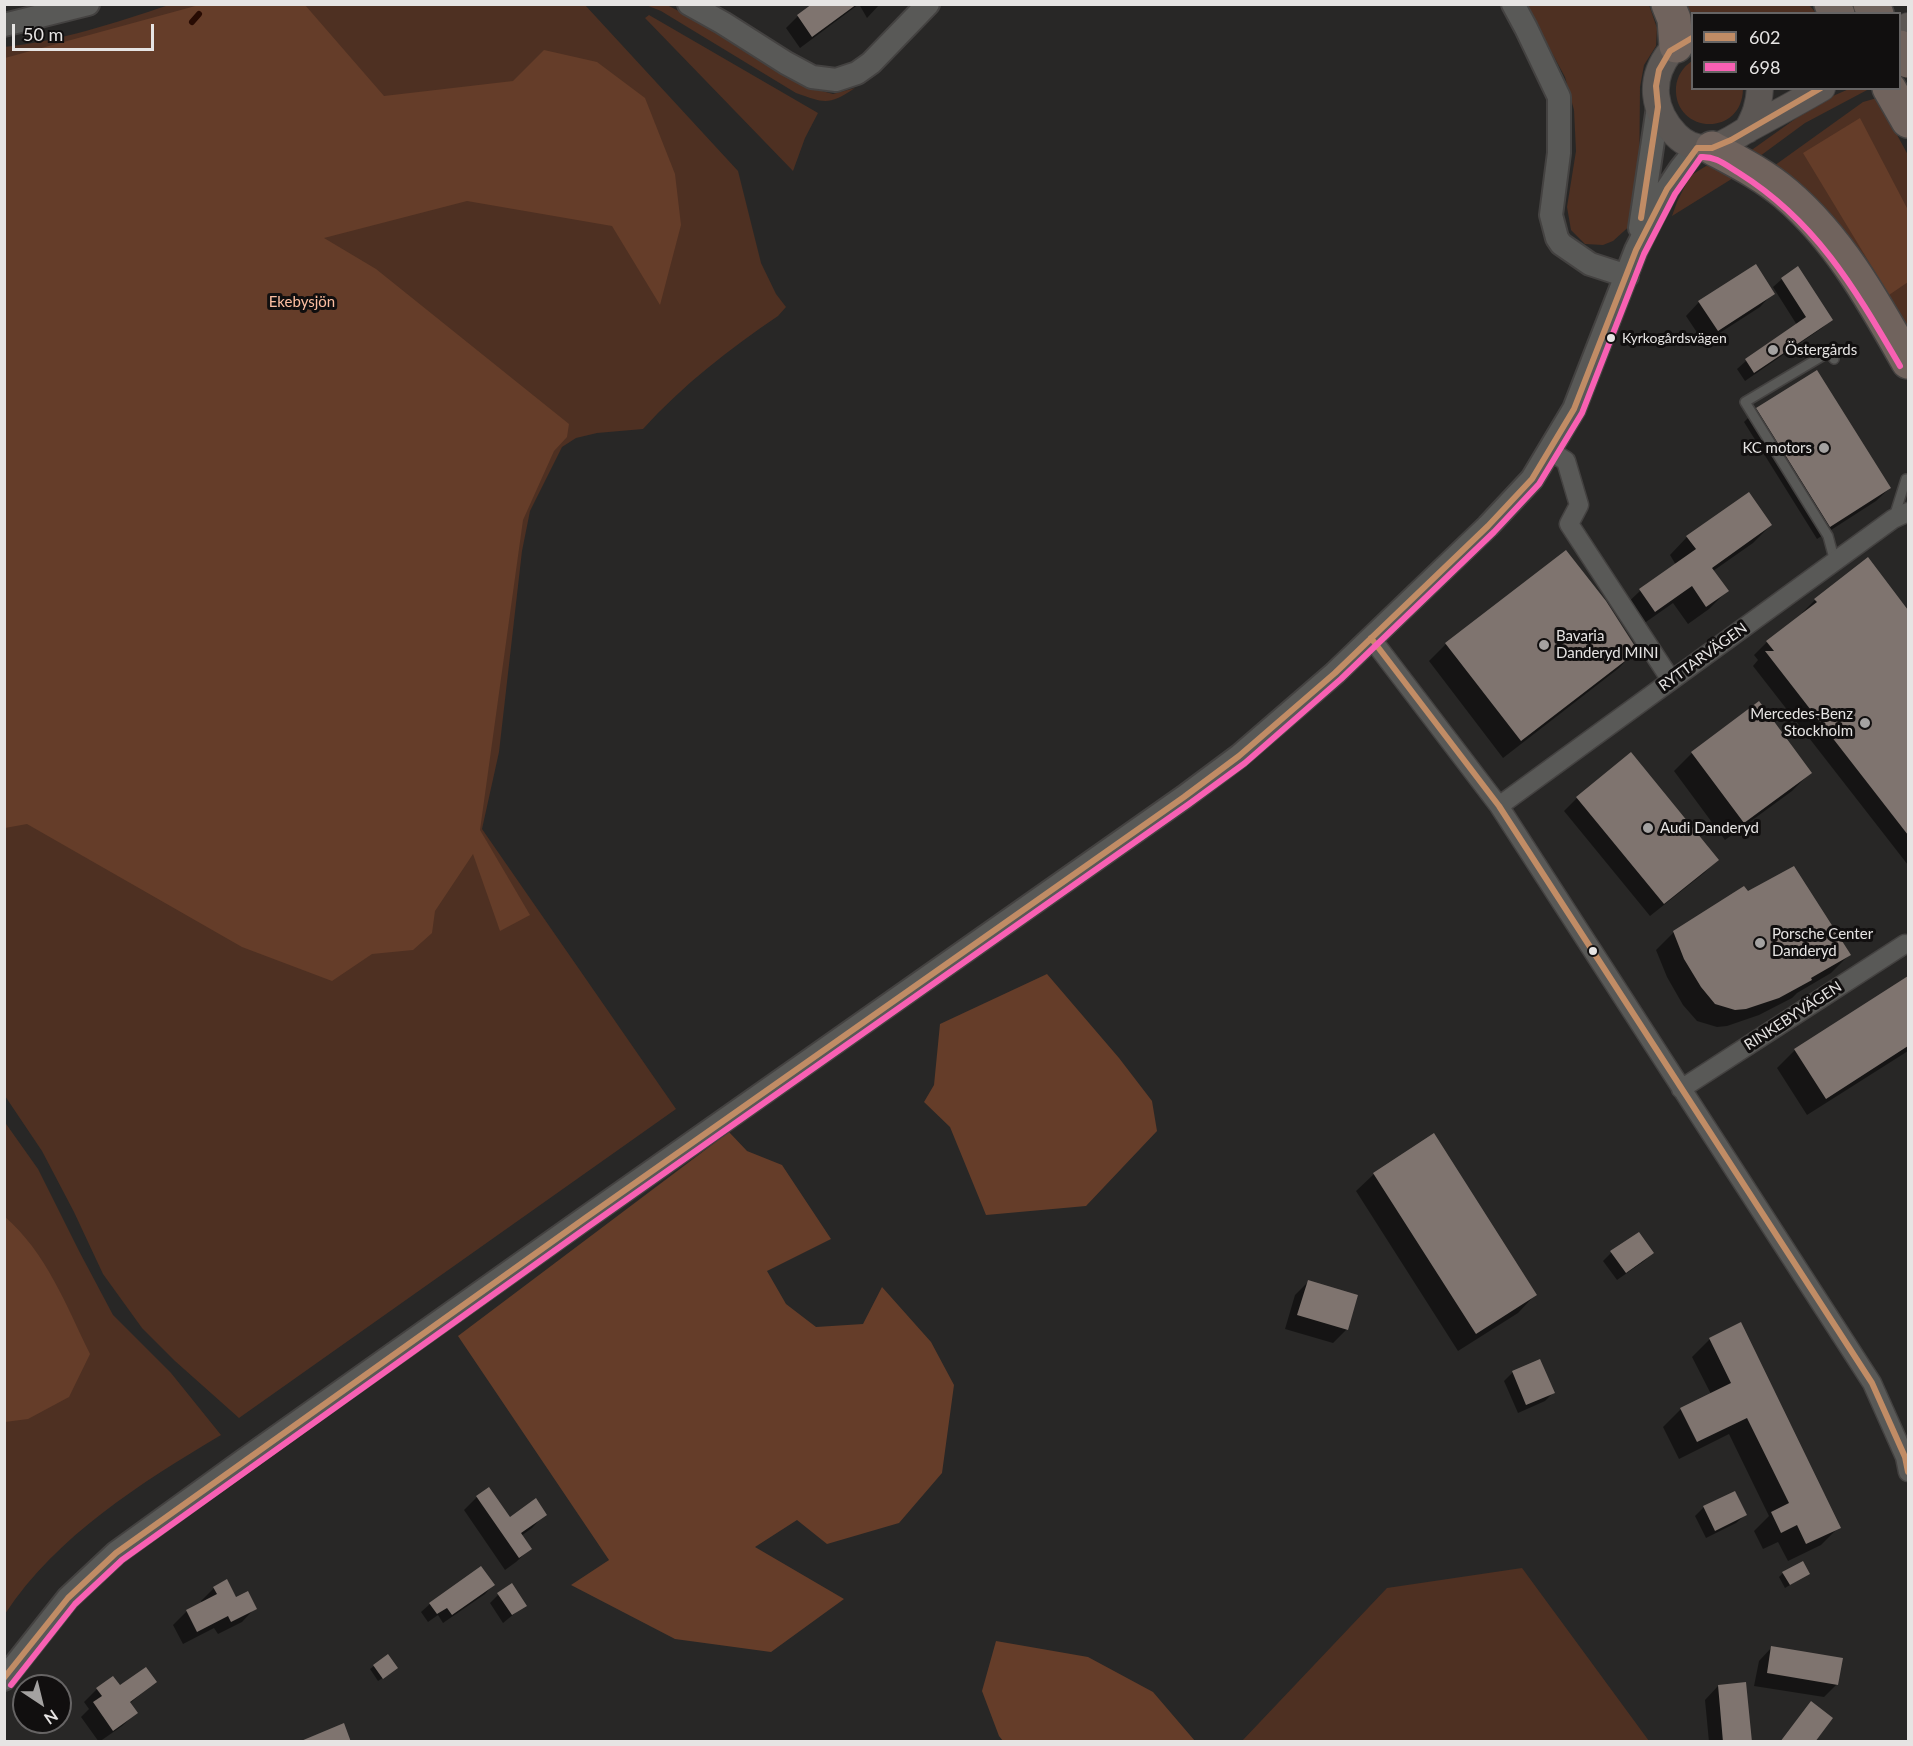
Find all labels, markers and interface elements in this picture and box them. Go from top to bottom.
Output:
scale bar [15,12,158,50]
legend [1691,12,1901,90]
text: 50 m [23,23,63,45]
text: 602 [1749,26,1780,48]
text: 698 [1749,56,1780,78]
park label: Ekebysjön [269,293,335,311]
place label: Kyrkogårdsvägen [1622,330,1727,346]
marker: Kyrkogårdsvägen [1605,332,1617,344]
place label: Östergårds [1785,341,1857,359]
marker: Östergårds [1766,343,1780,357]
place label: KC motors [1742,439,1812,457]
marker: KC motors [1817,441,1831,455]
street label: RYTTARVÄGEN [1655,619,1751,695]
place label: Bavaria Danderyd MINI [1556,627,1658,662]
marker: Bavaria Danderyd MINI [1537,638,1551,652]
place label: Mercedes-Benz Stockholm [1750,705,1853,740]
marker: Mercedes-Benz Stockholm [1858,716,1872,730]
place label: Audi Danderyd [1660,819,1759,837]
marker: Audi Danderyd [1641,821,1655,835]
place label: Porsche Center Danderyd [1772,925,1873,960]
marker: Porsche Center Danderyd [1753,936,1767,950]
unlabelled marker [1587,945,1599,957]
street label: RINKEBYVÄGEN [1741,978,1845,1054]
north arrow [12,1674,72,1734]
text: N [41,1706,62,1729]

